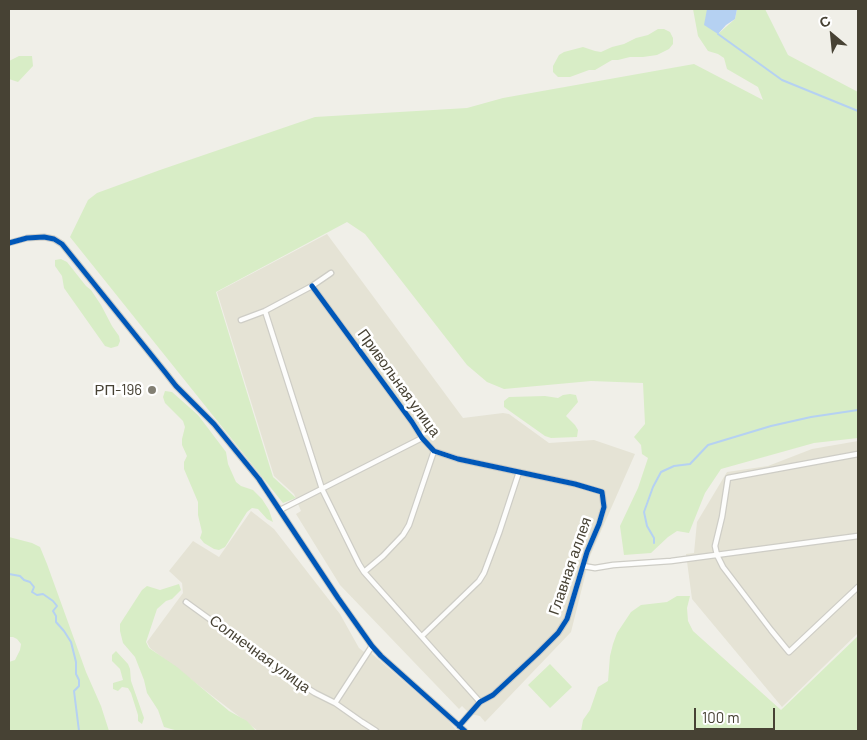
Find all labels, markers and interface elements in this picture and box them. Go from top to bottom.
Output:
north arrow [807,10,857,60]
text: С [816,11,833,31]
street label: Привольная улица [354,326,444,440]
place label: РП-196 [95,381,142,399]
marker: РП-196 [146,384,158,396]
street label: Главная аллея [545,515,595,617]
street label: Солнечная улица [206,611,314,697]
scale bar [697,698,778,730]
text: 100 m [702,708,740,726]

